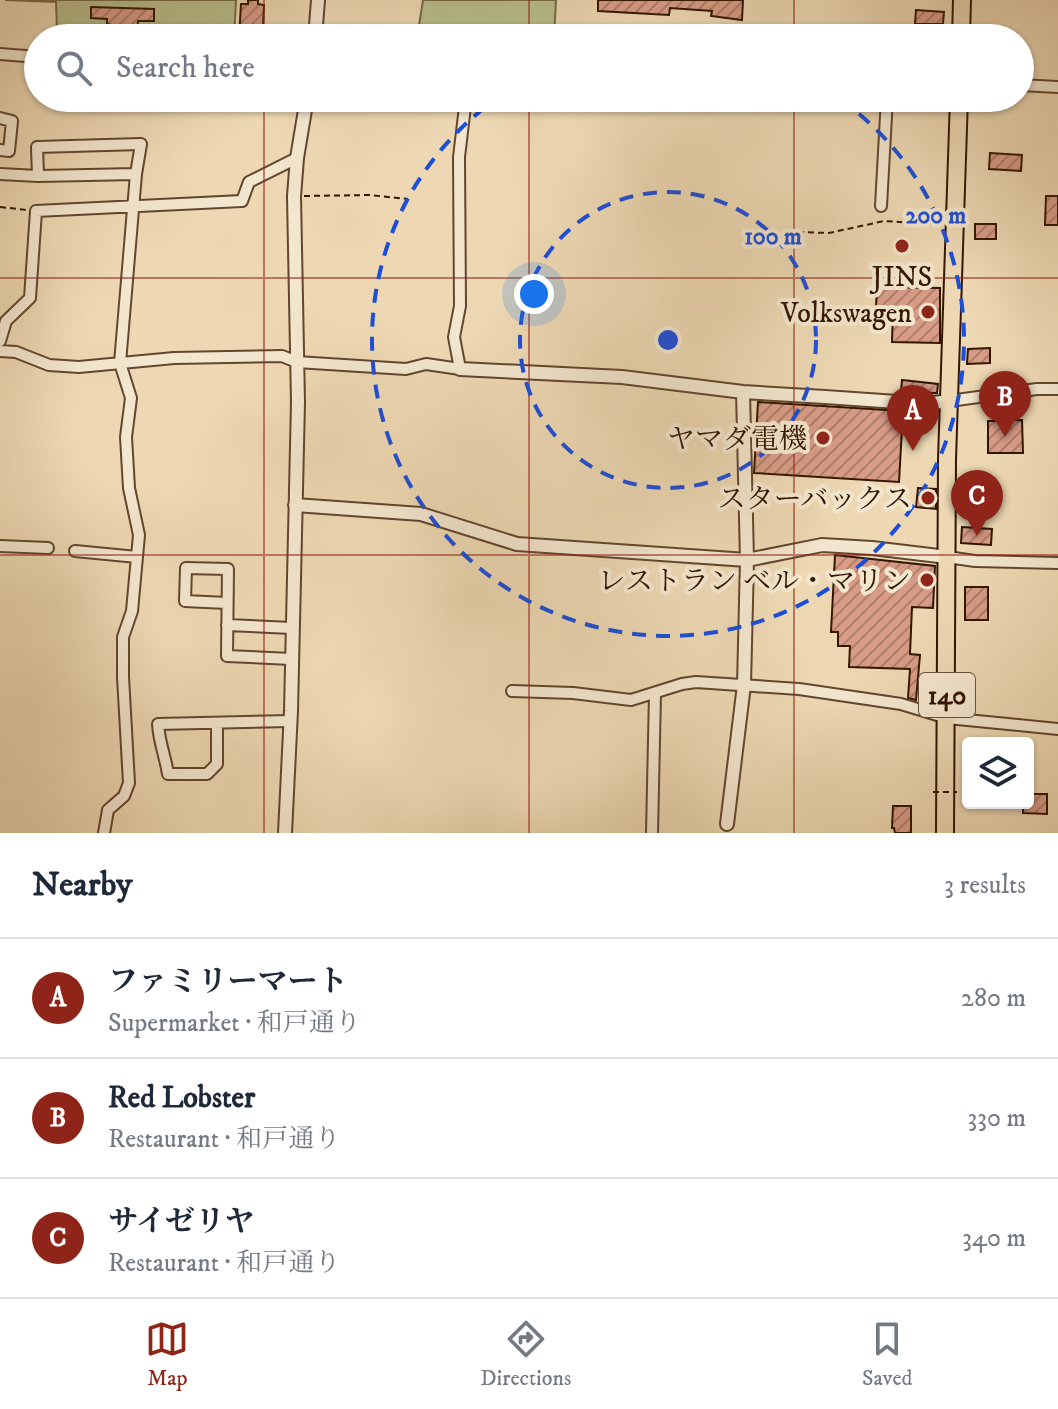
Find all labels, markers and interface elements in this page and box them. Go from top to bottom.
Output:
search box [24,24,1034,112]
icon: search [52,46,96,90]
text: Search here [116,50,255,87]
text: 200 m [906,201,966,231]
text: 100 m [744,222,802,252]
marker: JINS [893,237,911,255]
place label: JINS [869,260,932,295]
your location [514,274,554,314]
place label: Volkswagen [780,296,912,331]
marker: Volkswagen [919,303,937,321]
centre of rings [654,326,682,354]
pin: B [979,371,1031,437]
pin: A [887,385,939,451]
place label: ヤマダ電機 [667,422,807,457]
marker: ヤマダ電機 [814,429,832,447]
pin: C [951,470,1003,536]
place label: スターバックス [718,482,912,517]
marker: スターバックス [919,489,937,507]
place label: レストラン ベル・マリン [598,564,911,599]
marker: レストラン ベル・マリン [918,571,936,589]
road number: 140 [919,673,975,717]
map controls [962,737,1034,809]
button: layers [962,737,1034,809]
text: Nearby [32,864,133,906]
text: 3 results [944,869,1026,902]
text: ファミリーマート [108,964,347,1001]
text: A [50,982,66,1015]
text: 280 m [961,982,1026,1015]
text: Supermarket · 和戸通り [108,1007,361,1040]
text: Red Lobster [108,1080,255,1117]
text: B [50,1102,66,1135]
text: 330 m [968,1102,1026,1135]
text: Restaurant · 和戸通り [108,1123,340,1156]
text: サイゼリヤ [108,1204,254,1241]
text: C [49,1222,67,1255]
text: 340 m [962,1222,1026,1255]
text: Restaurant · 和戸通り [108,1247,340,1280]
tab: Map [145,1317,189,1392]
tab: Directions [480,1317,571,1392]
tab: Saved [862,1317,913,1392]

